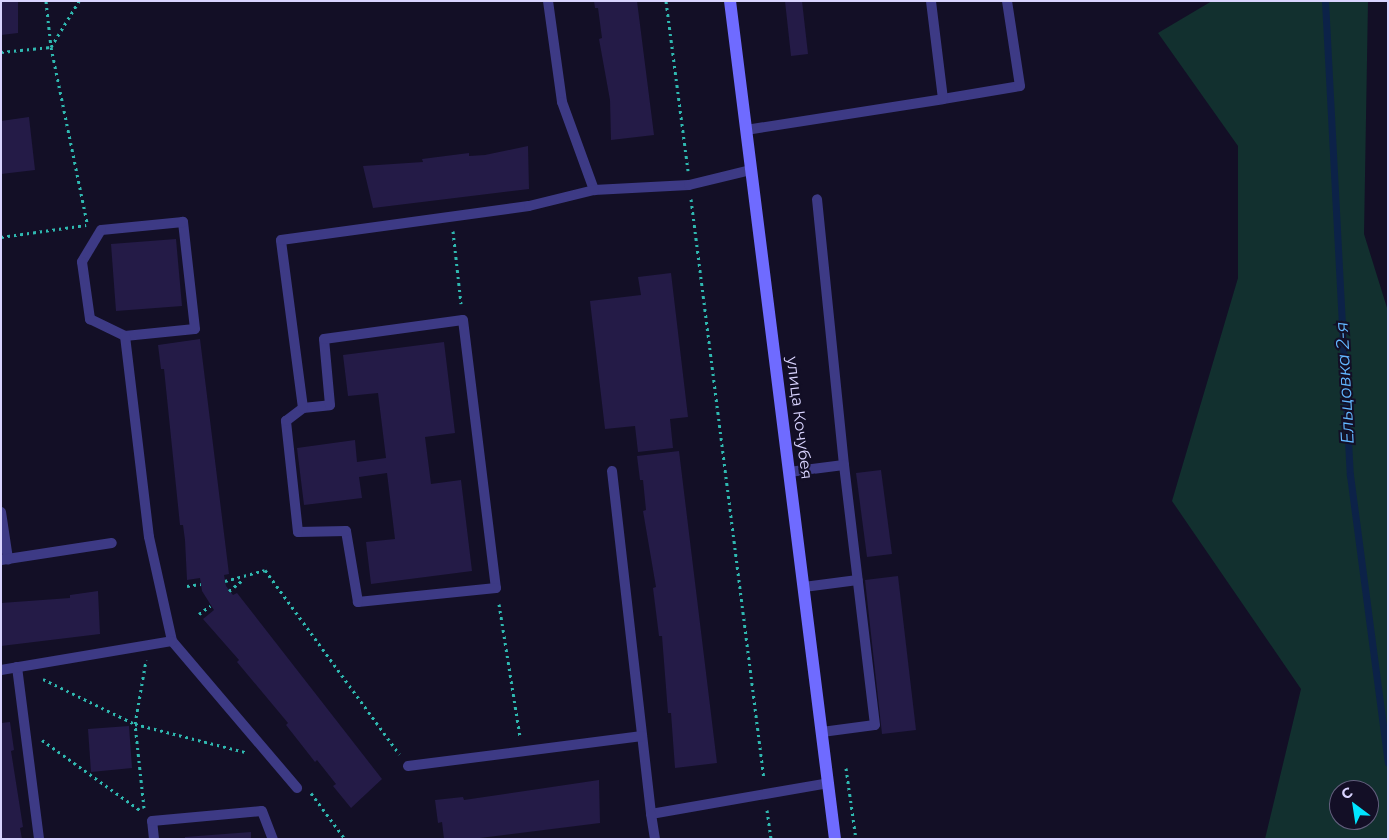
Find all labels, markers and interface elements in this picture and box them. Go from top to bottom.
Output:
water label: Ельцовка 2-я [1331,321,1359,445]
street label: улица Кочубея [782,356,816,480]
north arrow [1329,780,1379,830]
text: С [1338,783,1356,803]

